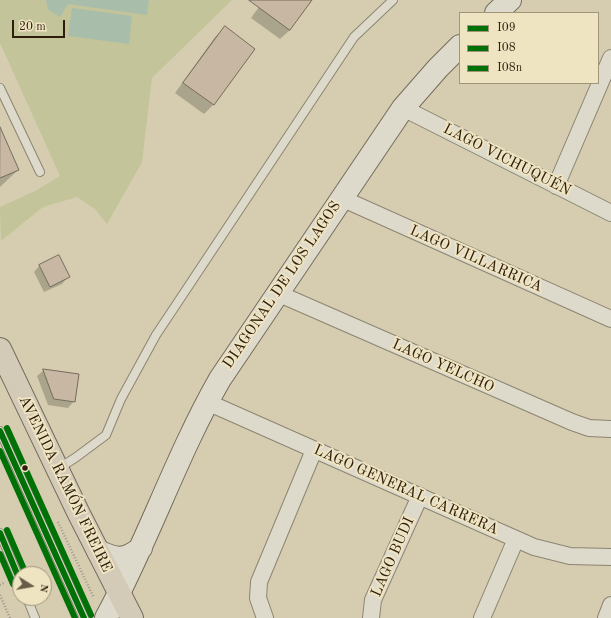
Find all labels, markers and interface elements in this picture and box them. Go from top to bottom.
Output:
scale bar [14,12,67,38]
legend [459,12,599,84]
text: 20 m [19,21,46,33]
text: I09 [497,22,516,34]
text: I08 [497,42,516,54]
text: I08n [497,62,522,74]
street label: LAGO VICHUQUÉN [440,120,574,200]
street label: DIAGONAL DE LOS LAGOS [219,198,345,372]
street label: LAGO VILLARRICA [407,222,545,296]
street label: LAGO YELCHO [389,335,497,397]
street label: AVENIDA RAMÓN FREIRE [14,393,116,575]
street label: LAGO GENERAL CARRERA [311,441,501,539]
unlabelled marker [20,463,30,473]
street label: LAGO BUDI [367,514,419,600]
north arrow [12,566,52,606]
text: N [37,583,49,593]

